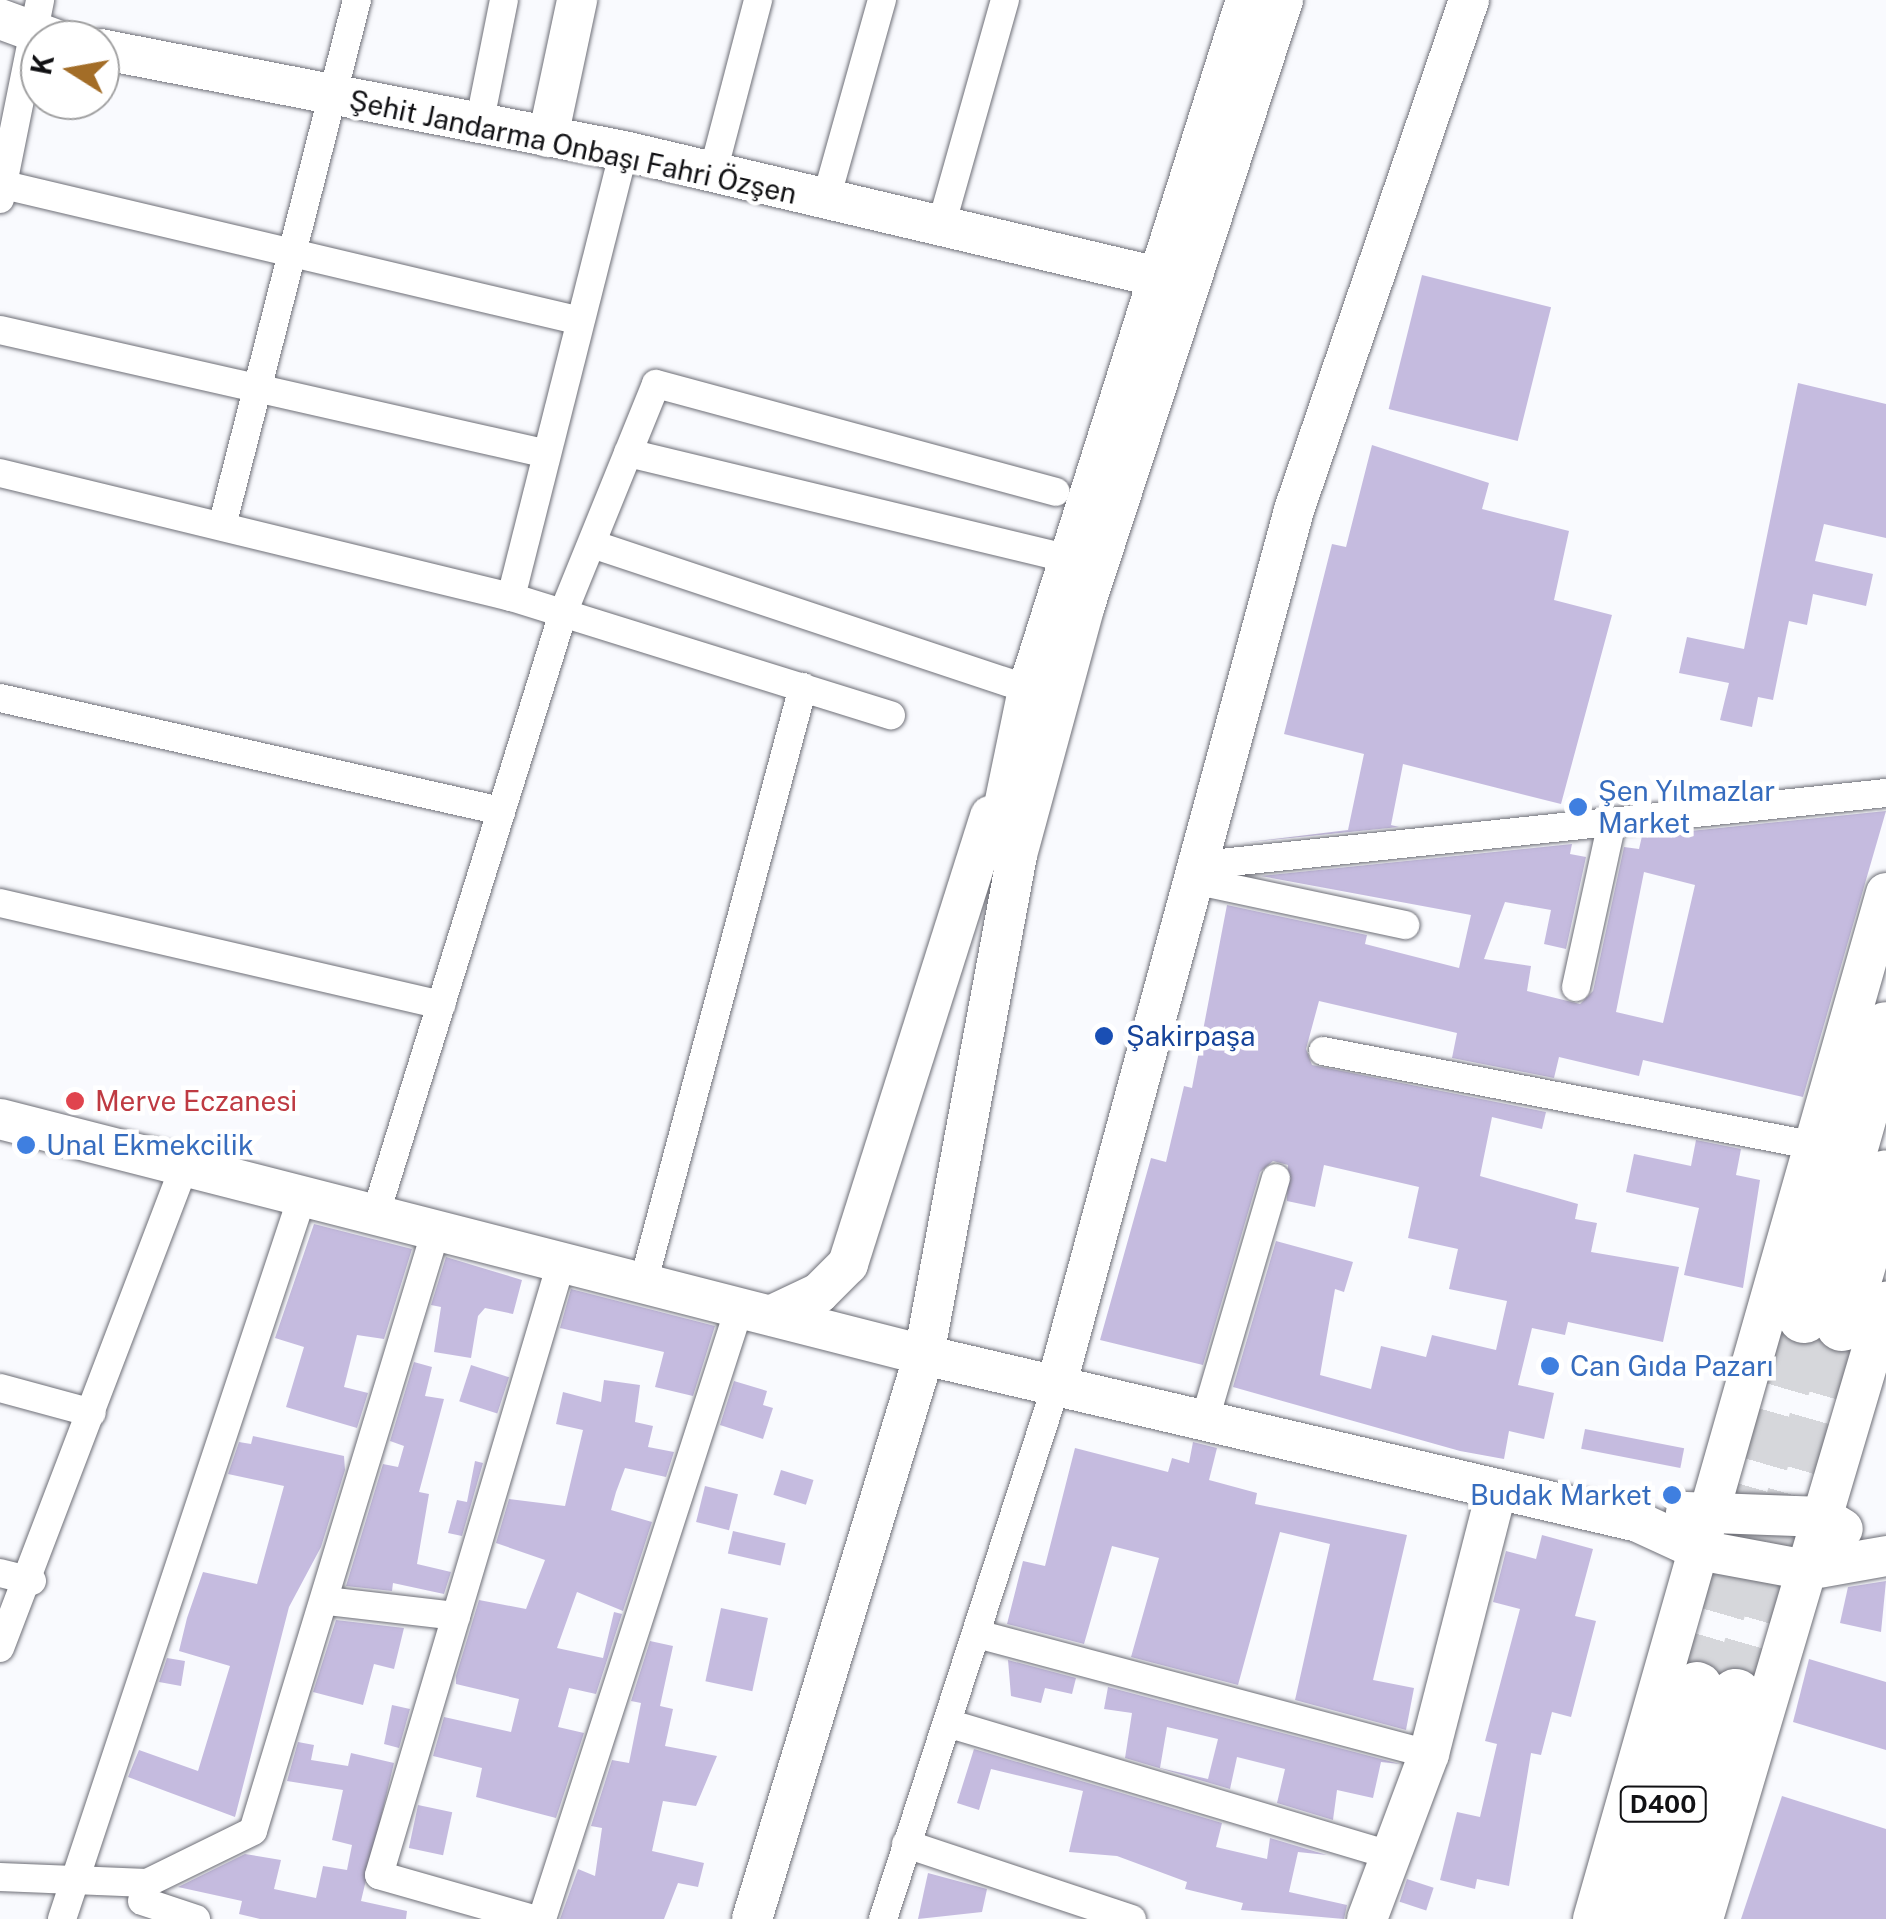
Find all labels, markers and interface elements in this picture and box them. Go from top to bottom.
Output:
north arrow [20,20,120,120]
text: K [24,52,60,78]
street label: Şehit Jandarma Onbaşı Fahri Özşen [346,83,800,211]
place label: Şen Yılmazlar Market [1598,774,1775,840]
marker: Şen Yılmazlar Market [1567,796,1589,818]
place label: Şakirpaşa [1126,1019,1255,1053]
marker: Şakirpaşa [1091,1023,1117,1049]
place label: Merve Eczanesi [95,1084,297,1118]
marker: Merve Eczanesi [64,1090,86,1112]
place label: Unal Ekmekcilik [46,1128,254,1162]
marker: Unal Ekmekcilik [15,1134,37,1156]
place label: Can Gıda Pazarı [1570,1349,1774,1383]
marker: Can Gıda Pazarı [1539,1355,1561,1377]
place label: Budak Market [1470,1478,1652,1512]
marker: Budak Market [1661,1484,1683,1506]
road number: D400 [1618,1784,1708,1824]

